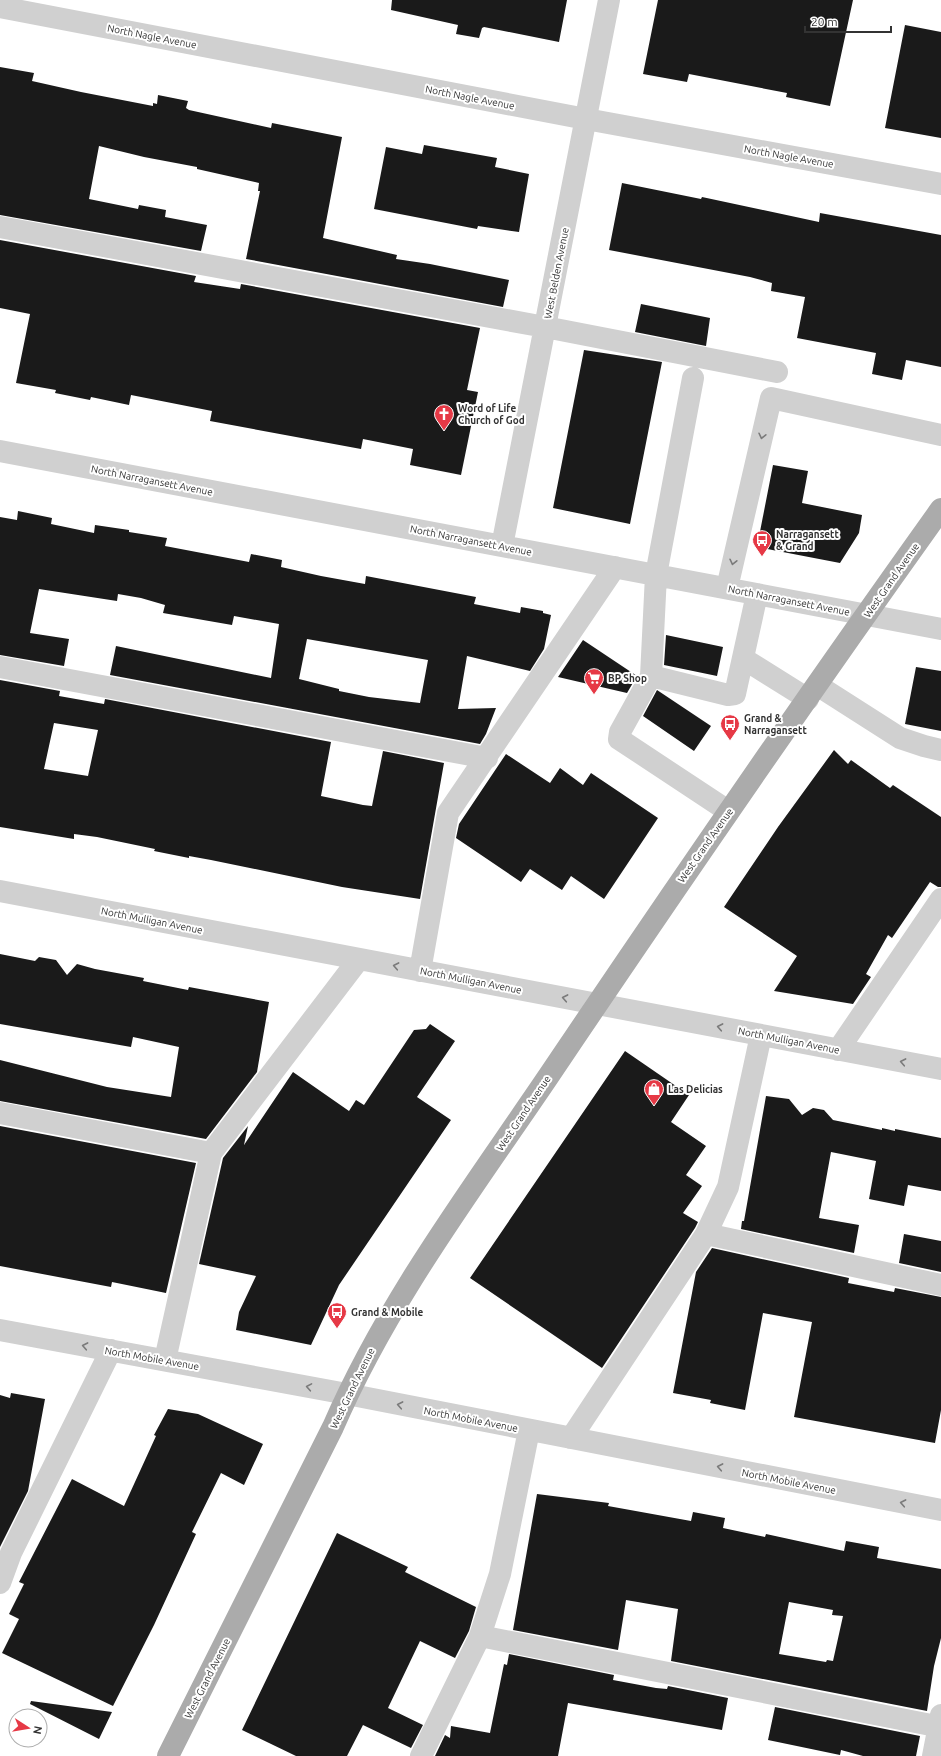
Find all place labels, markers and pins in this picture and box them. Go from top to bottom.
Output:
church icon: Word of Life Church of God [433,403,455,431]
place label: Word of Life Church of God [458,403,525,426]
bus stop icon: Narragansett & Grand [751,529,773,557]
place label: Narragansett & Grand [776,529,839,552]
supermarket icon: BP Shop [583,667,605,695]
place label: BP Shop [608,673,647,684]
bus stop icon: Grand & Narragansett [719,713,741,741]
place label: Grand & Narragansett [744,713,807,736]
shop icon: Las Delicias [643,1078,665,1106]
place label: Las Delicias [668,1084,723,1095]
bus stop icon: Grand & Mobile [326,1301,348,1329]
place label: Grand & Mobile [351,1307,424,1318]

